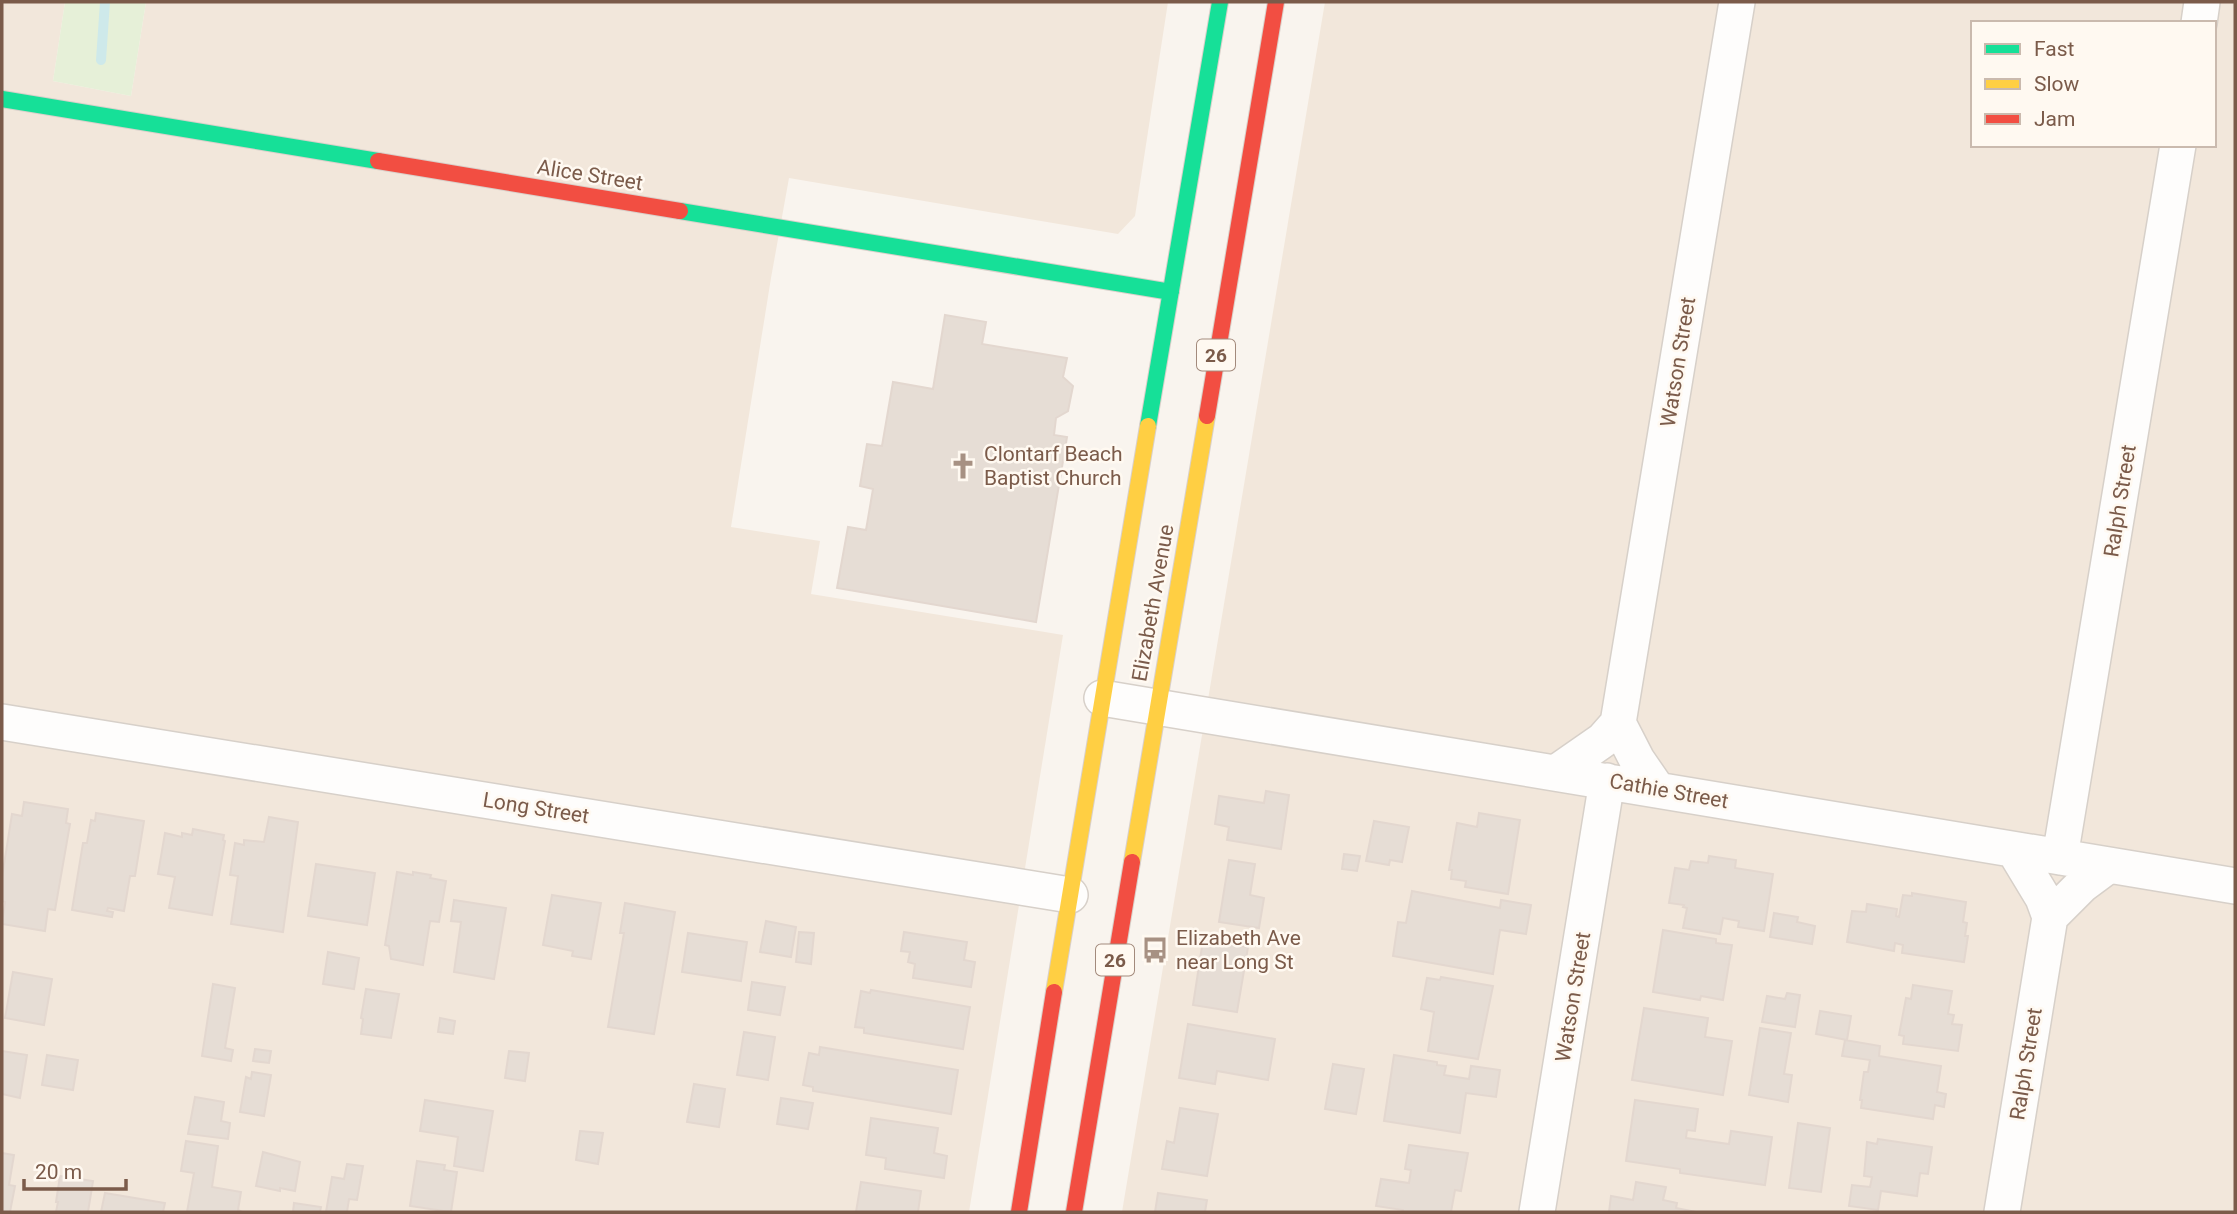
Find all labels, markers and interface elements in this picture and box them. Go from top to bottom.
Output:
legend [1971,21,2216,147]
text: Fast [2034,37,2075,61]
text: Slow [2034,72,2080,96]
text: Jam [2034,107,2075,131]
street label: Alice Street [535,155,645,195]
street label: Watson Street [1656,295,1700,429]
road number: 26 [1197,340,1235,370]
place label: Clontarf Beach Baptist Church [984,442,1123,490]
street label: Ralph Street [2099,443,2141,559]
church icon: Clontarf Beach Baptist Church [948,451,978,481]
street label: Elizabeth Avenue [1127,523,1179,683]
street label: Cathie Street [1608,769,1730,813]
street label: Long Street [481,788,591,828]
place label: Elizabeth Ave near Long St [1176,926,1301,974]
street label: Watson Street [1551,930,1595,1064]
bus stop icon: Elizabeth Ave near Long St [1140,935,1170,965]
road number: 26 [1096,944,1134,976]
street label: Ralph Street [2005,1006,2047,1122]
scale bar [24,1148,126,1192]
text: 20 m [35,1160,82,1184]

